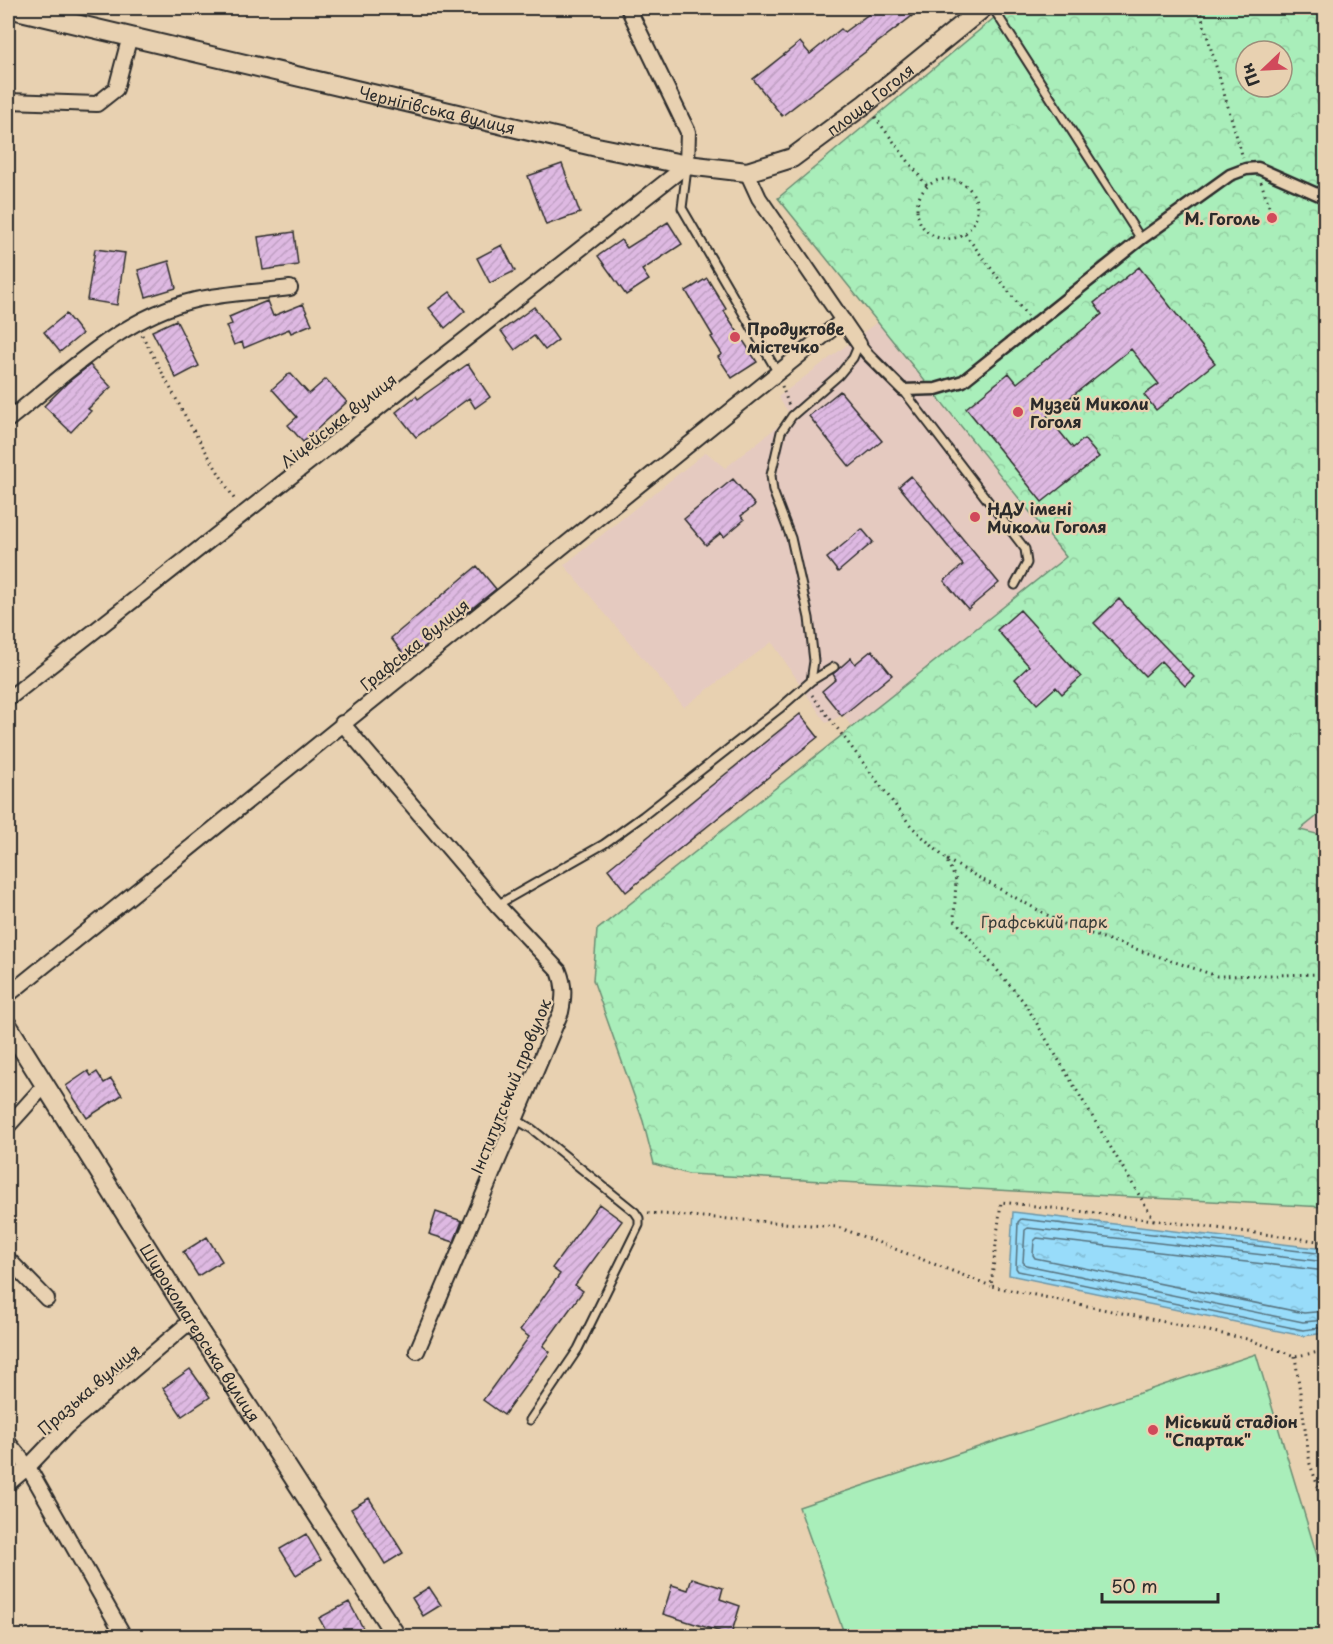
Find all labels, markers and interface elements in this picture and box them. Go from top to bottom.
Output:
north arrow [1234,39,1294,99]
street label: площа Гоголя [821,57,919,141]
text: Пн [1234,60,1265,91]
street label: Чернігівська вулиця [357,79,518,139]
place label: М. Гоголь [1185,206,1260,230]
marker: М. Гоголь [1265,211,1279,225]
place label: Продуктове містечко [747,316,844,358]
marker: Продуктове містечко [728,330,742,344]
street label: Ліцейська вулиця [275,367,401,473]
place label: Музей Миколи Гоголя [1030,391,1149,433]
marker: Музей Миколи Гоголя [1011,405,1025,419]
place label: НДУ імені Миколи Гоголя [987,496,1107,538]
marker: НДУ імені Миколи Гоголя [968,510,982,524]
street label: Графська вулиця [354,592,474,696]
park label: Графський парк [981,909,1108,933]
street label: Інститутський провулок [464,994,556,1177]
street label: Широкомагерська вулиця [135,1239,267,1426]
street label: Празька вулиця [32,1338,144,1440]
place label: Міський стадіон "Спартак" [1165,1409,1298,1451]
marker: Міський стадіон "Спартак" [1146,1423,1160,1437]
scale bar [1102,1566,1218,1604]
text: 50 m [1111,1572,1158,1599]

